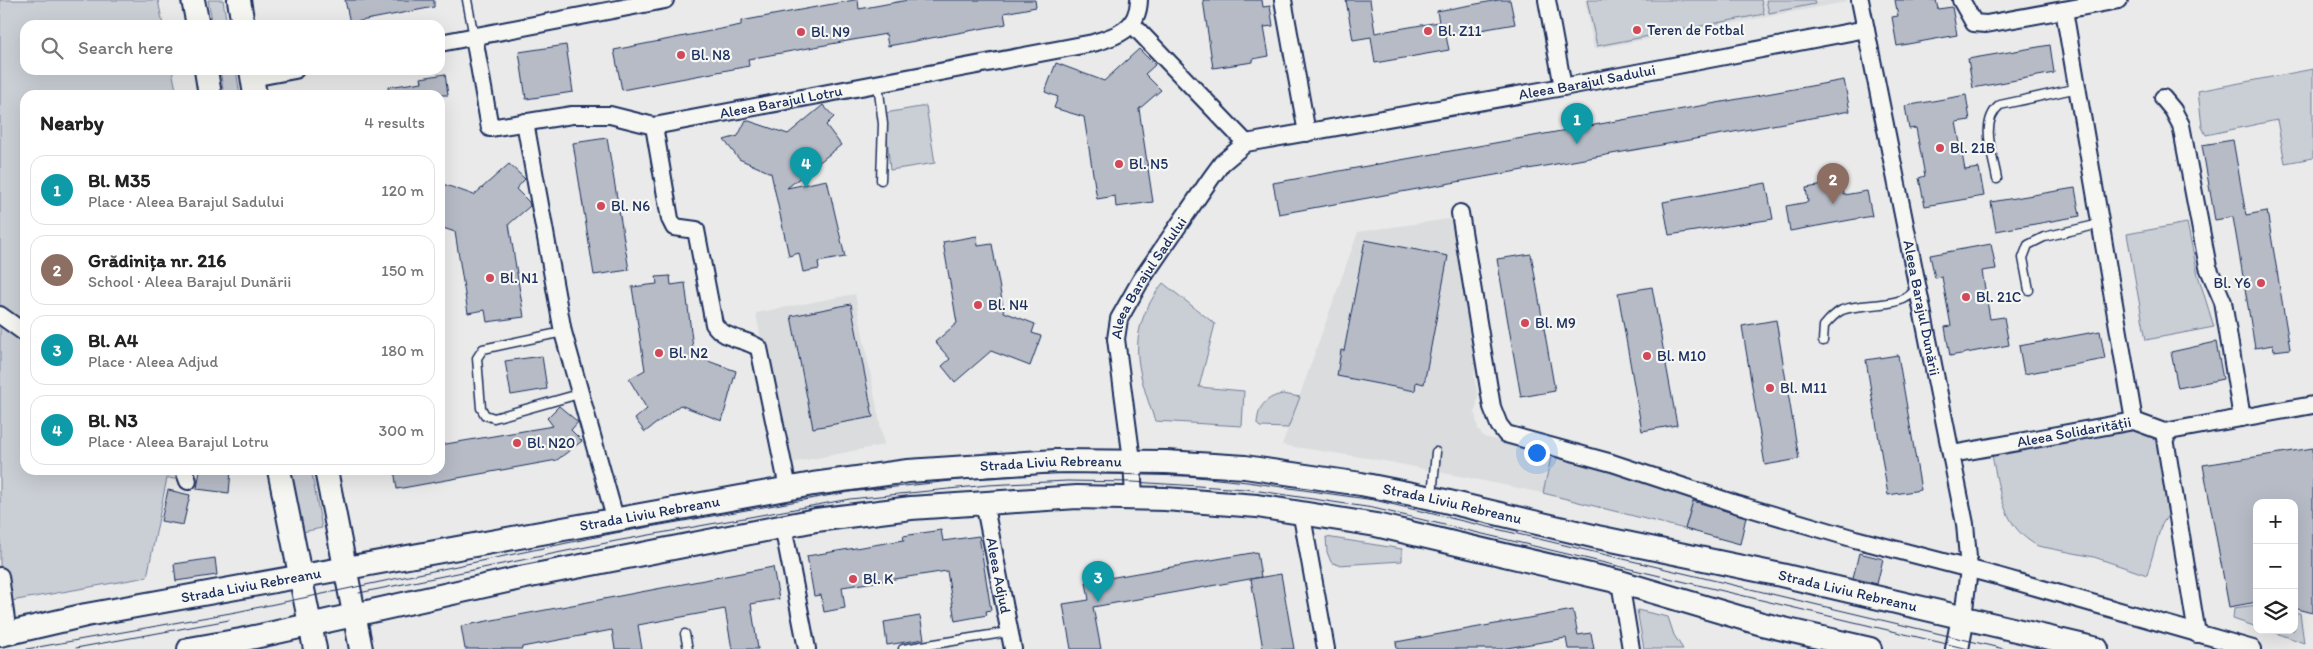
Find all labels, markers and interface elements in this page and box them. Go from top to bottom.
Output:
search box [20,20,445,75]
place label: Teren de Fotbal [1647,21,1745,39]
place label: Bl. Z11 [1438,22,1481,40]
place label: Bl. N9 [811,23,850,41]
marker: Teren de Fotbal [1631,24,1643,36]
marker: Bl. Z11 [1422,25,1434,37]
marker: Bl. N9 [795,26,807,38]
icon: search [38,34,66,62]
text: Search here [78,36,173,59]
place label: Bl. N8 [691,46,730,64]
marker: Bl. N8 [675,49,687,61]
street label: Aleea Barajul Sadului [1517,60,1657,104]
street label: Aleea Barajul Lotru [718,82,844,122]
pin: 1 [1561,103,1593,144]
text: Nearby [40,110,104,135]
text: 4 results [364,113,425,132]
place label: Bl. 21B [1950,139,1995,157]
marker: Bl. 21B [1934,142,1946,154]
pin: 4 [790,147,822,188]
place label: Bl. N5 [1129,155,1168,173]
marker: Bl. N5 [1113,158,1125,170]
pin: 2 [1817,163,1849,204]
text: Bl. M35 [88,169,150,192]
text: 1 [53,181,61,200]
text: 120 m [381,181,424,200]
text: Place · Aleea Barajul Sadului [88,192,284,211]
place label: Bl. N6 [611,197,650,215]
marker: Bl. N6 [595,200,607,212]
street label: Aleea Barajul Sadului [1107,214,1191,340]
street label: Aleea Barajul Dunării [1899,239,1944,377]
text: Grădinița nr. 216 [88,249,226,272]
text: 2 [53,261,61,280]
text: 150 m [381,261,424,280]
place label: Bl. N1 [500,269,538,287]
text: School · Aleea Barajul Dunării [88,272,291,291]
marker: Bl. N1 [484,272,496,284]
place label: Bl. Y6 [2214,274,2251,292]
marker: Bl. Y6 [2255,277,2267,289]
place label: Bl. 21C [1976,288,2022,306]
marker: Bl. 21C [1960,291,1972,303]
place label: Bl. N4 [988,296,1028,314]
marker: Bl. N4 [972,299,984,311]
place label: Bl. M9 [1535,314,1576,332]
marker: Bl. M9 [1519,317,1531,329]
text: Bl. A4 [88,329,138,352]
text: 3 [53,341,61,360]
text: 180 m [381,341,424,360]
place label: Bl. N2 [669,344,708,362]
marker: Bl. N2 [653,347,665,359]
place label: Bl. M10 [1657,347,1706,365]
marker: Bl. M10 [1641,350,1653,362]
text: Place · Aleea Adjud [88,352,218,371]
place label: Bl. M11 [1780,379,1827,397]
marker: Bl. M11 [1764,382,1776,394]
text: Bl. N3 [88,409,138,432]
street label: Aleea Solidarității [2015,413,2133,451]
text: 4 [52,421,62,440]
text: 300 m [379,421,424,440]
text: Place · Aleea Barajul Lotru [88,432,269,451]
place label: Bl. N20 [527,434,575,452]
marker: Bl. N20 [511,437,523,449]
your location [1524,440,1550,466]
street label: Strada Liviu Rebreanu [979,452,1123,475]
street label: Strada Liviu Rebreanu [1381,479,1524,528]
street label: Strada Liviu Rebreanu [578,492,722,535]
map controls [2253,499,2298,634]
button: + [2253,499,2298,544]
street label: Aleea Adjud [982,536,1015,616]
button: − [2253,544,2298,589]
pin: 3 [1082,561,1114,602]
street label: Strada Liviu Rebreanu [180,564,323,607]
street label: Strada Liviu Rebreanu [1777,566,1920,616]
place label: Bl. K [863,570,894,588]
marker: Bl. K [847,573,859,585]
button: layers [2253,589,2298,634]

